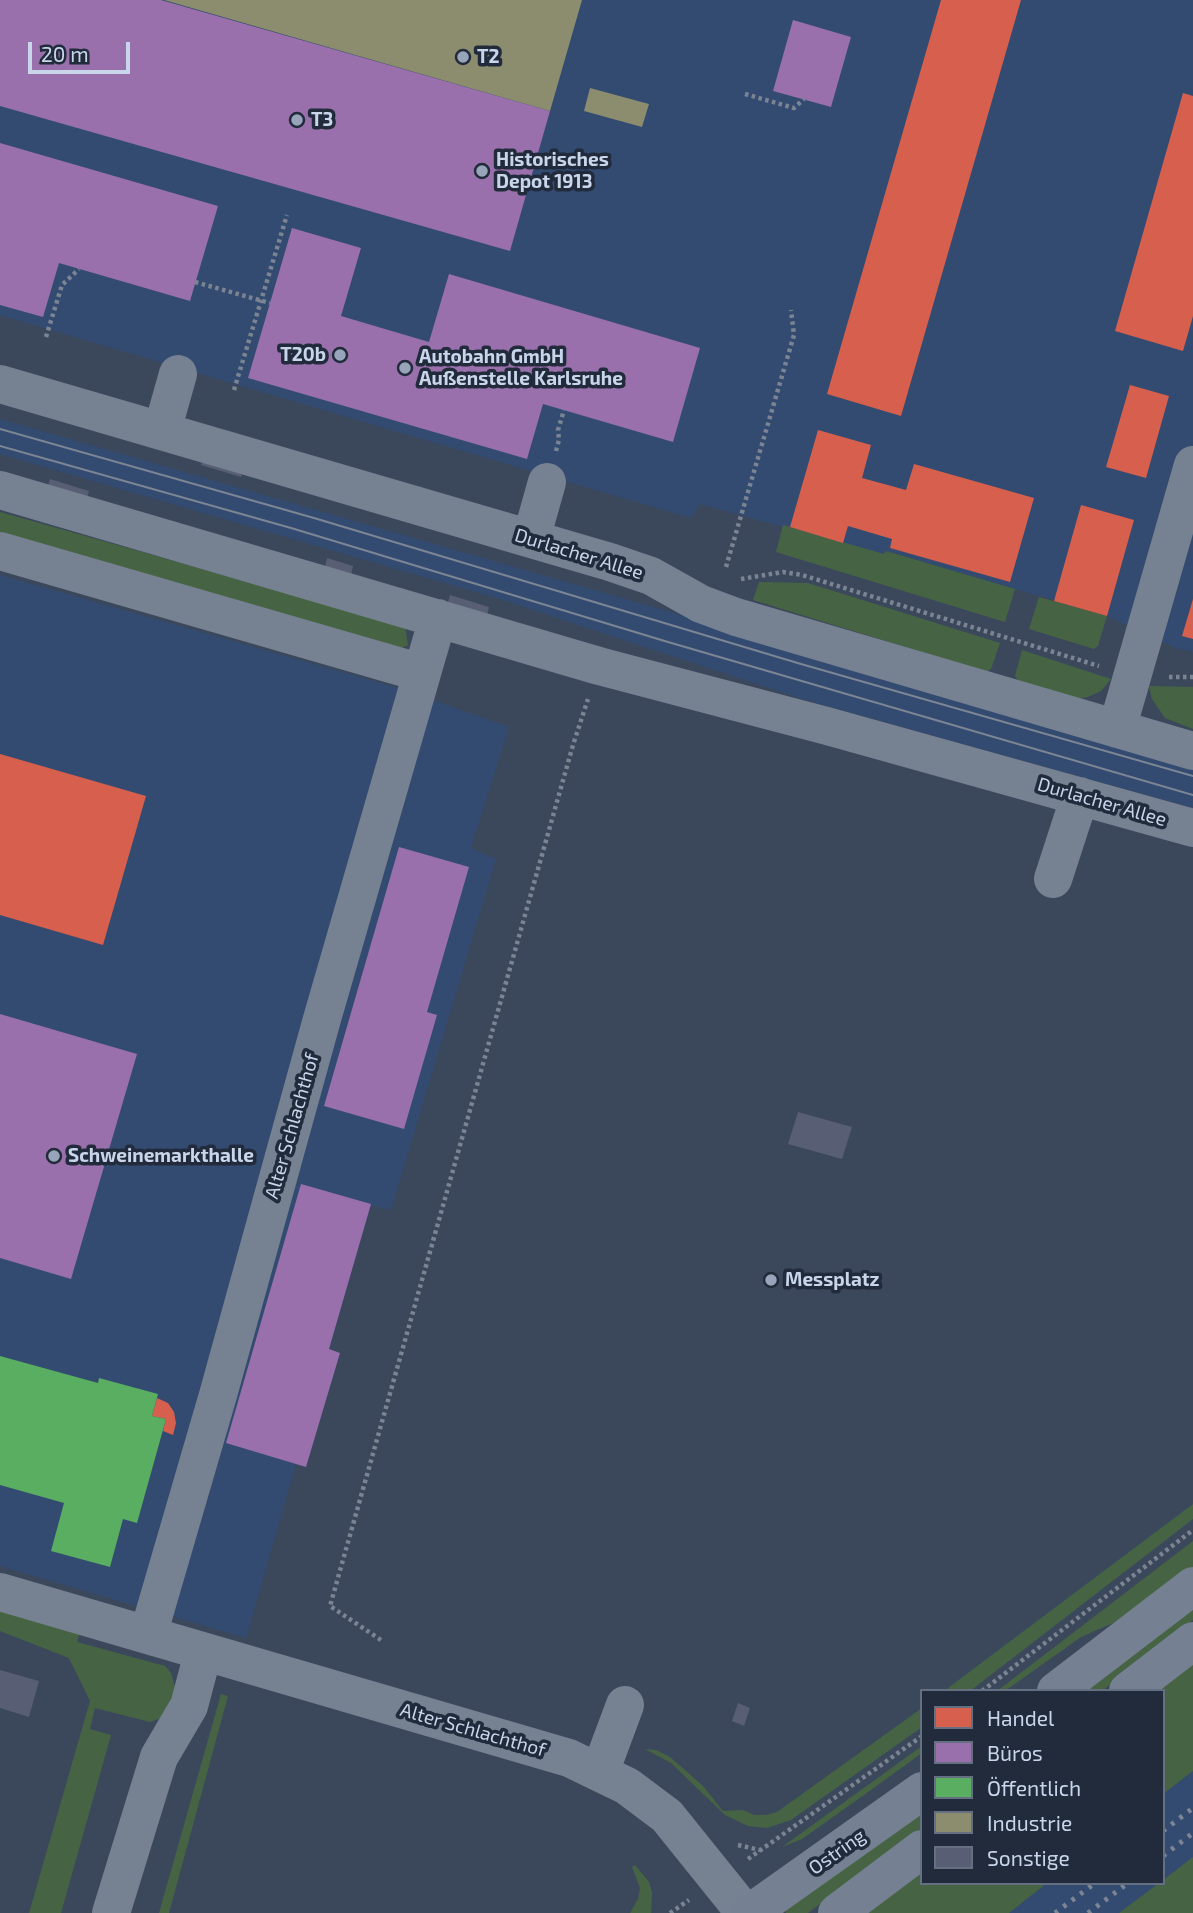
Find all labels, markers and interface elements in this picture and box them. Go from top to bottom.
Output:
scale bar [32,28,133,72]
text: 20 m [41,41,89,66]
place label: T2 [477,46,499,68]
marker: T2 [455,49,471,65]
place label: T3 [311,109,333,131]
marker: T3 [289,112,305,128]
place label: Historisches Depot 1913 [496,149,609,193]
marker: Historisches Depot 1913 [474,163,490,179]
place label: T20b [280,344,326,366]
place label: Autobahn GmbH Außenstelle Karlsruhe [419,346,623,390]
marker: T20b [332,347,348,363]
marker: Autobahn GmbH Außenstelle Karlsruhe [397,360,413,376]
street label: Durlacher Allee [512,524,646,584]
street label: Durlacher Allee [1035,773,1169,831]
street label: Alter Schlachthof [260,1051,324,1201]
place label: Schweinemarkthalle [68,1145,254,1167]
marker: Schweinemarkthalle [46,1148,62,1164]
place label: Messplatz [785,1269,880,1291]
marker: Messplatz [763,1272,779,1288]
legend [920,1689,1165,1885]
street label: Alter Schlachthof [398,1698,548,1762]
text: Handel [987,1705,1054,1730]
text: Büros [987,1740,1043,1765]
text: Öffentlich [987,1775,1081,1800]
text: Industrie [987,1810,1072,1835]
street label: Ostring [804,1824,870,1880]
text: Sonstige [987,1845,1070,1870]

